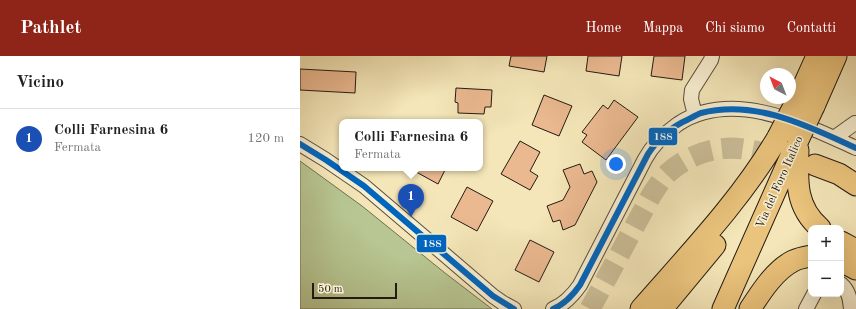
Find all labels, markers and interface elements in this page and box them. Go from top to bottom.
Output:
text: Pathlet [20,19,81,38]
text: Home [586,21,621,35]
text: Mappa [643,21,683,35]
text: Chi siamo [705,21,765,35]
text: Contatti [787,21,836,35]
north arrow [760,68,796,104]
text: Vicino [16,74,64,91]
popup [339,119,483,171]
text: Colli Farnesina 6 [54,123,168,138]
line badge: 188 [648,127,678,146]
text: Colli Farnesina 6 [354,130,468,145]
text: 1 [25,132,33,145]
text: 120 m [247,132,284,145]
text: 188 [653,132,673,143]
street label: Via del Foro Italico [754,134,806,230]
text: Fermata [54,141,101,154]
text: Fermata [354,148,401,161]
your location [606,154,626,174]
pin: 1 [398,184,424,217]
map controls [808,225,844,297]
button: + [808,225,844,261]
line badge: 188 [416,234,447,253]
text: 188 [422,239,442,250]
button: − [808,261,844,297]
scale bar [312,281,397,300]
text: 50 m [318,284,343,295]

